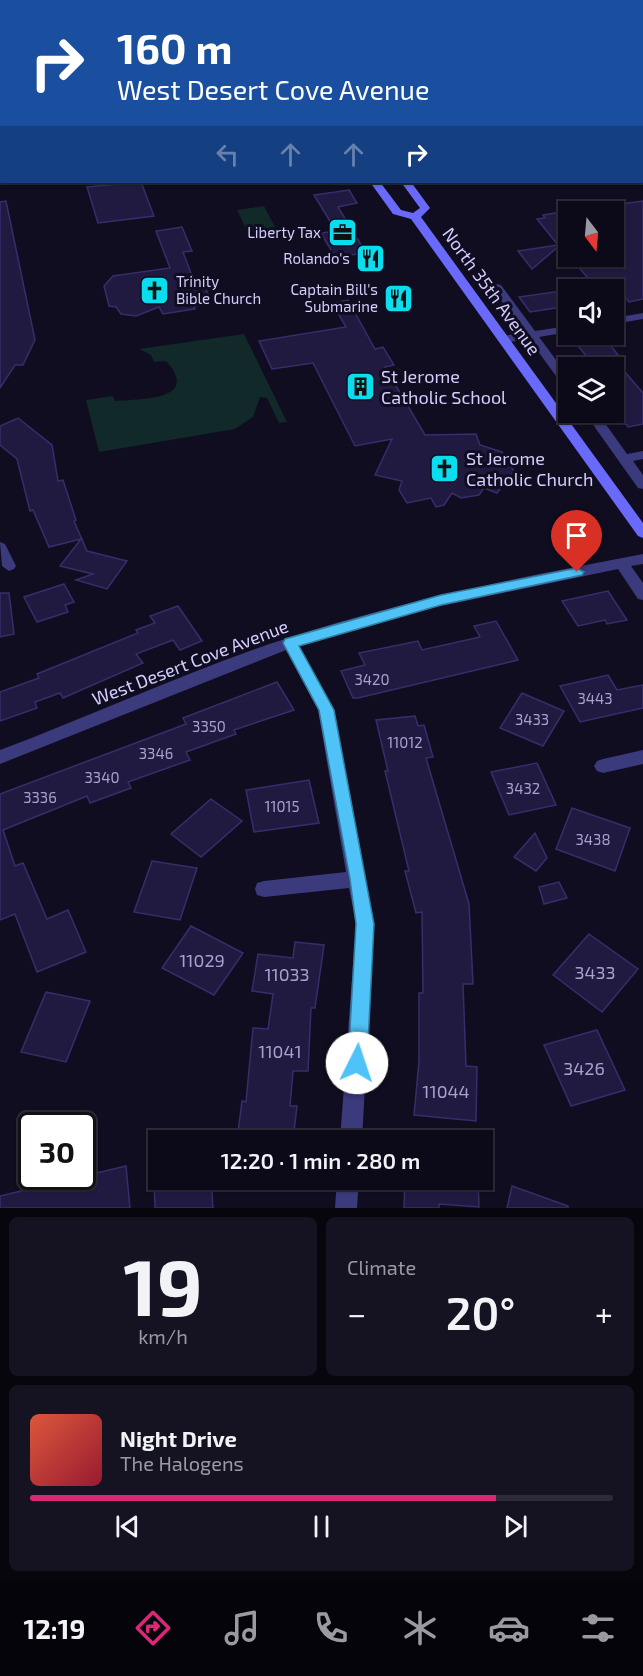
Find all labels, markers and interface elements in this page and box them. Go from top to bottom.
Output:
text: 160 m [117,22,233,72]
icon: right [18,24,96,102]
text: West Desert Cove Avenue [117,73,429,105]
icon: left [211,138,244,171]
icon: ahead [274,138,307,171]
icon: ahead [337,138,370,171]
icon: right [400,138,433,171]
north arrow [558,201,624,267]
map controls [558,201,624,423]
office icon: Liberty Tax [326,216,358,248]
place label: Liberty Tax [247,223,321,241]
street label: North 35th Avenue [438,223,546,359]
restaurant icon: Rolando's [355,242,387,274]
place label: Rolando's [283,249,350,267]
place label: Trinity Bible Church [176,272,261,307]
church icon: Trinity Bible Church [139,274,171,306]
button: sound [558,279,624,345]
place label: Captain Bill's Submarine [290,280,378,315]
restaurant icon: Captain Bill's Submarine [383,282,415,314]
button: layers [558,357,624,423]
place label: St Jerome Catholic School [381,365,507,408]
building icon: St Jerome Catholic School [344,370,376,402]
place label: St Jerome Catholic Church [466,447,594,490]
church icon: St Jerome Catholic Church [429,452,461,484]
pin [551,510,602,572]
icon: arrive [560,519,593,552]
street label: West Desert Cove Avenue [89,614,291,710]
house number: 3420 [354,670,390,688]
house number: 3443 [577,689,613,707]
house number: 3433 [515,710,549,728]
house number: 3350 [192,717,226,735]
house number: 11012 [387,733,423,751]
house number: 3346 [139,744,173,762]
house number: 3340 [85,768,119,786]
house number: 3432 [506,779,540,797]
house number: 3336 [23,788,57,806]
house number: 11015 [265,797,300,815]
house number: 3438 [575,830,611,848]
house number: 11029 [179,949,225,971]
house number: 3433 [574,961,616,983]
house number: 11033 [264,963,310,985]
position arrow [325,1031,389,1095]
house number: 11041 [258,1040,302,1062]
house number: 3426 [563,1057,605,1079]
house number: 11044 [422,1080,470,1102]
speed limit sign: 30 [18,1112,96,1190]
text: 12:20 · 1 min · 280 m [221,1147,420,1173]
text: 19 [123,1238,203,1332]
text: Climate [347,1255,416,1279]
text: 20° [446,1285,515,1339]
text: − [347,1293,366,1333]
text: + [595,1293,613,1333]
text: km/h [138,1324,188,1348]
text: Night Drive [120,1425,237,1451]
text: The Halogens [120,1451,244,1475]
icon: previous [111,1510,144,1543]
icon: pause [305,1510,338,1543]
icon: next [499,1510,532,1543]
icon: directions [132,1607,174,1649]
icon: music [221,1607,263,1649]
icon: phone [310,1607,352,1649]
icon: climate [399,1607,441,1649]
icon: car [488,1607,530,1649]
icon: filters [577,1607,619,1649]
text: 12:19 [24,1612,85,1644]

